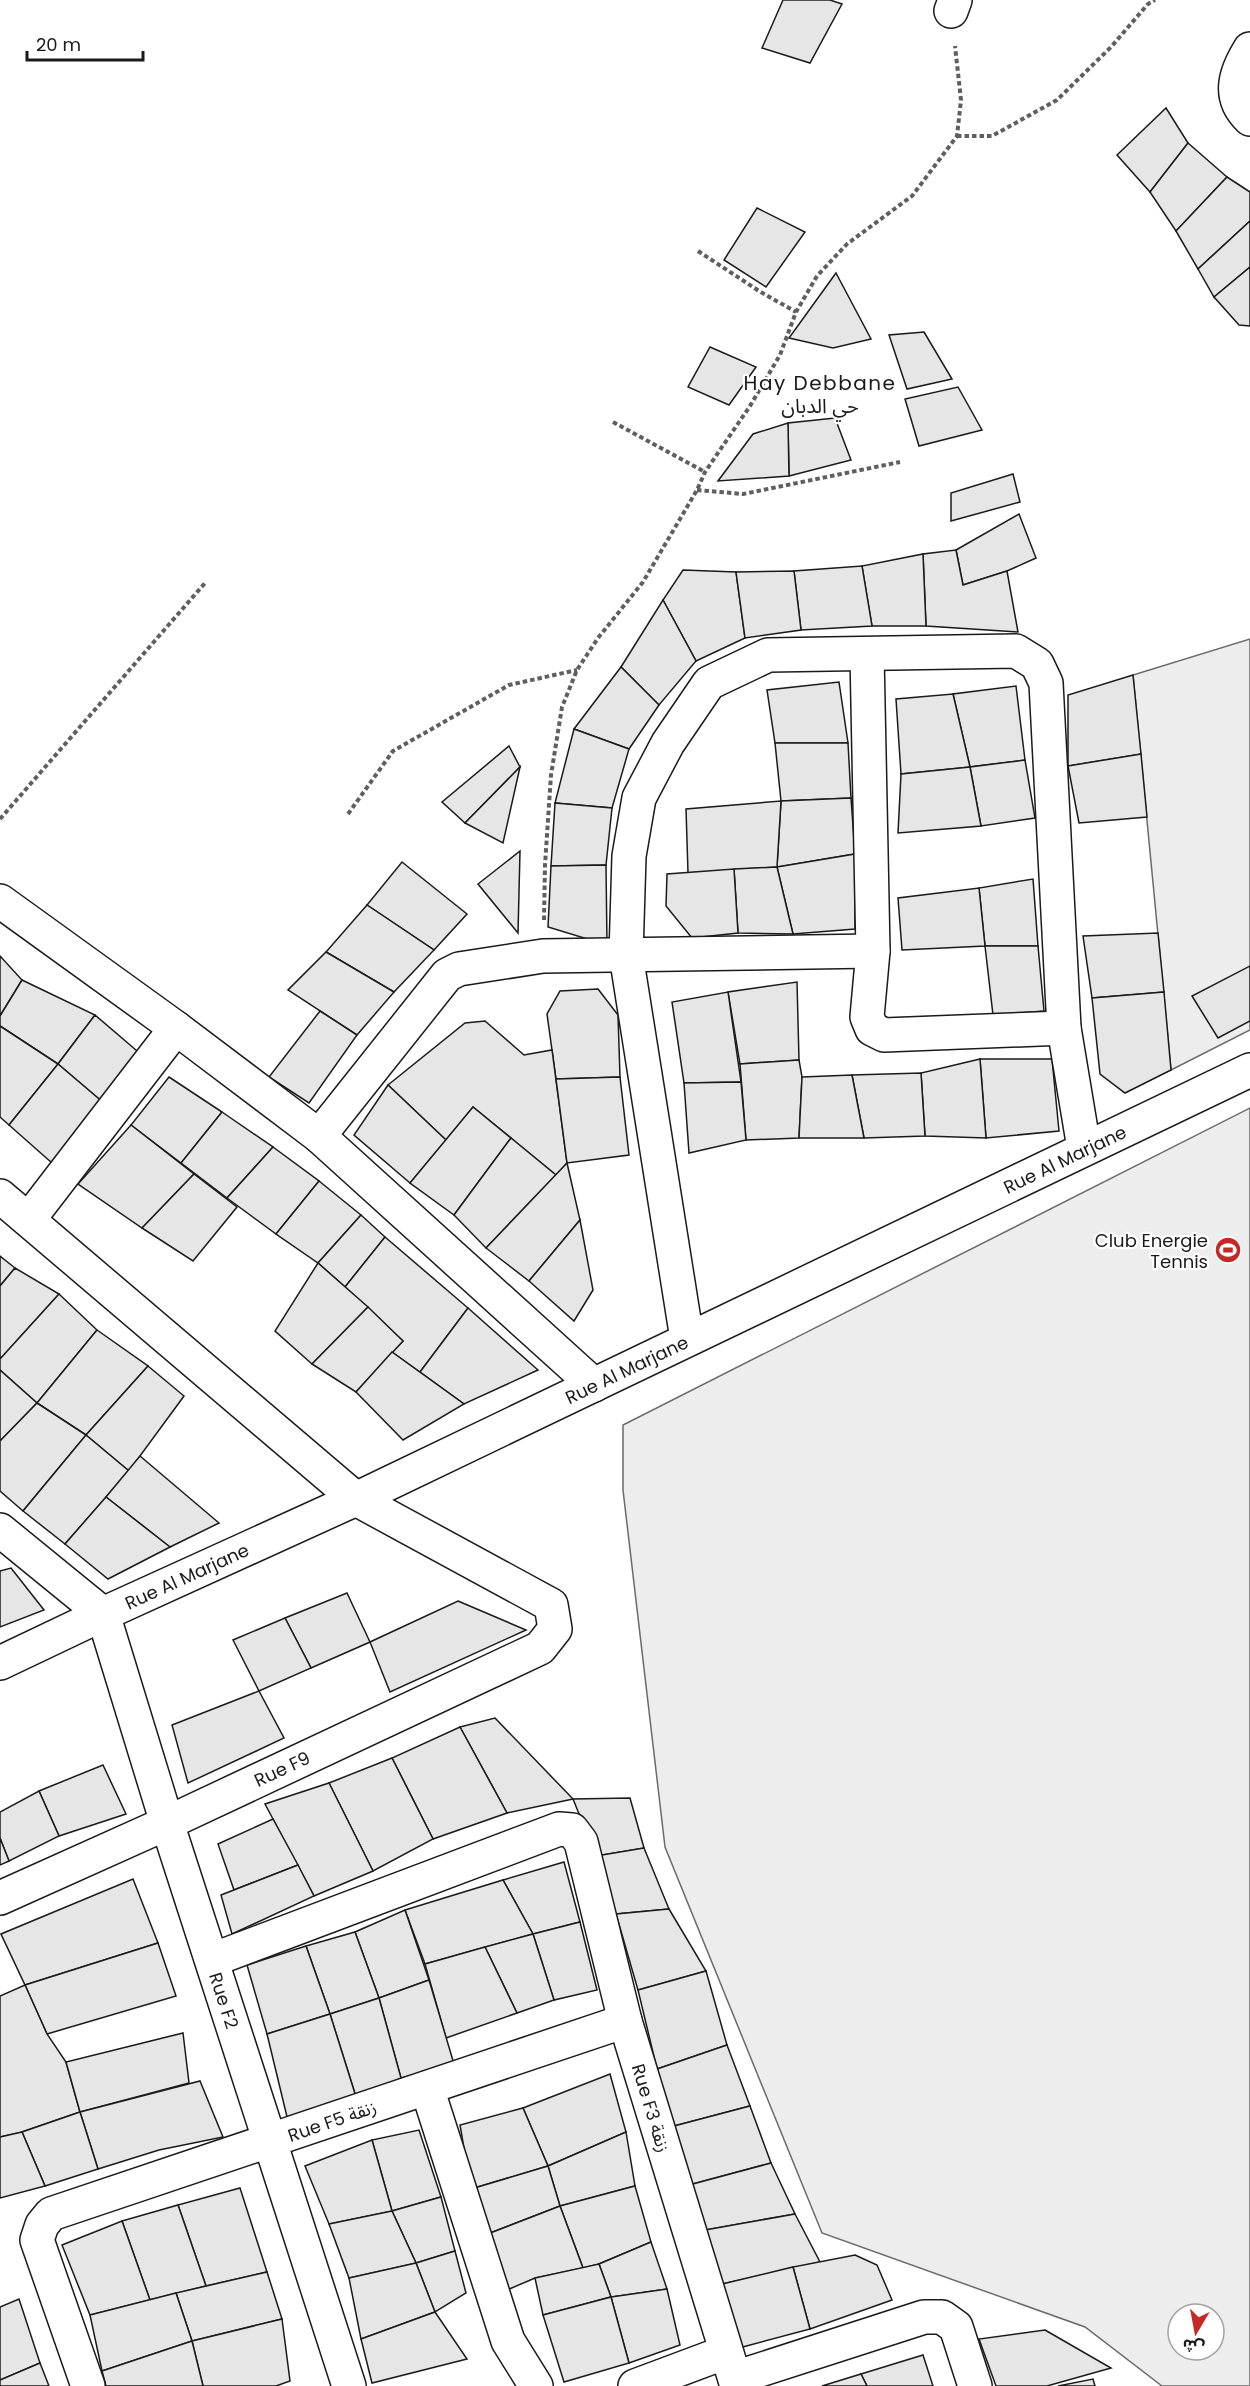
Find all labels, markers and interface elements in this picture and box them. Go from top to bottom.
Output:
scale bar [27,24,142,62]
text: 20 m [36,32,81,57]
district label: Hay Debbane حي الدبان [744,369,896,422]
street label: Rue Al Marjane [999,1119,1130,1199]
place label: Club Energie Tennis [1095,1228,1208,1274]
sports icon: Club Energie Tennis [1213,1235,1243,1265]
street label: Rue Al Marjane [561,1329,692,1409]
street label: Rue Al Marjane [121,1537,253,1615]
street label: Rue F9 [250,1745,314,1793]
street label: Rue F2 [204,1969,245,2032]
street label: Rue F3 زنقة [626,2061,676,2155]
street label: Rue F5 زنقة [284,2094,380,2148]
north arrow [1166,2302,1226,2362]
text: ش [1181,2333,1206,2360]

